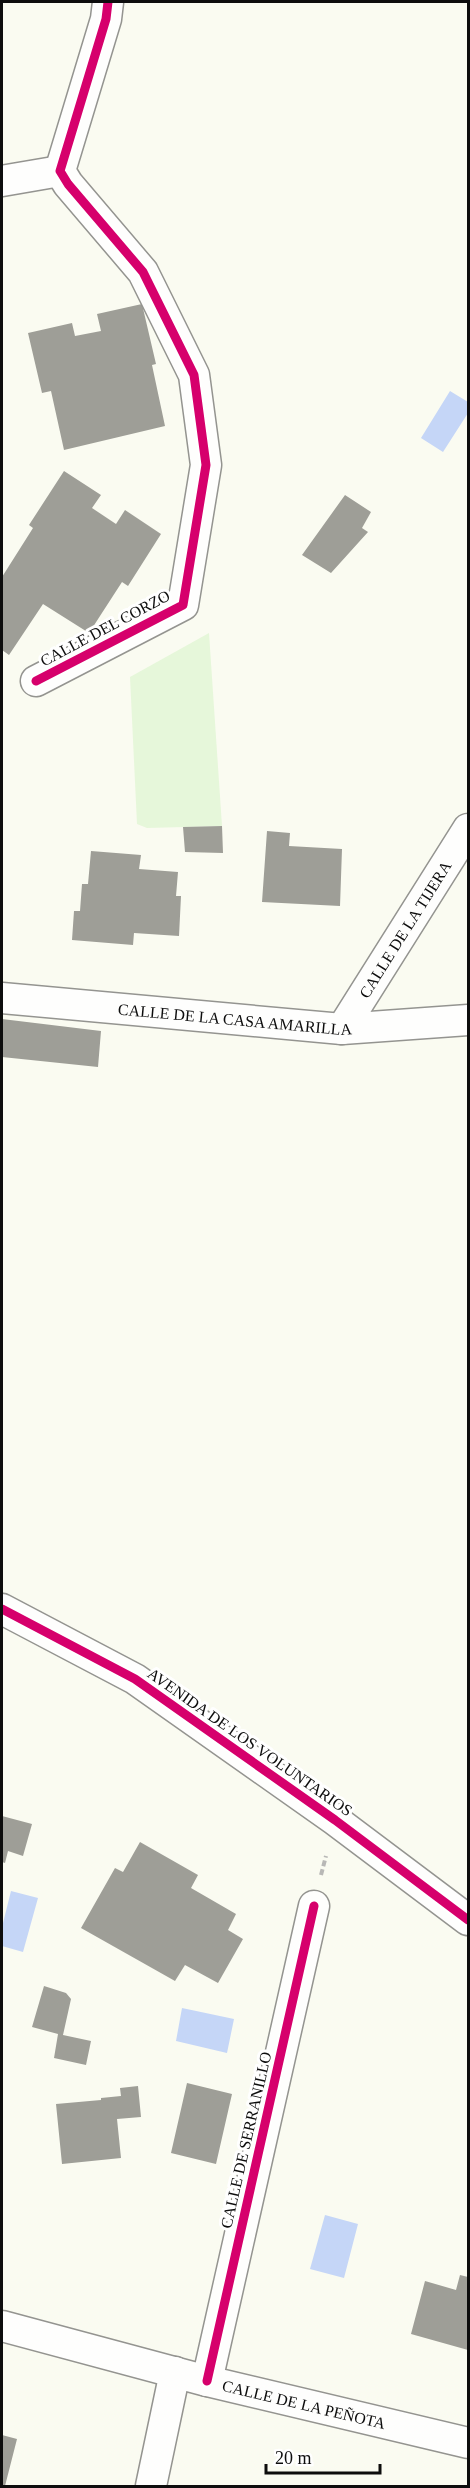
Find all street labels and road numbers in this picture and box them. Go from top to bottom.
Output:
street label: CALLE DEL CORZO [37,587,173,669]
street label: CALLE DE LA TIJERA [355,857,455,1001]
street label: CALLE DE LA CASA AMARILLA [117,1000,353,1038]
street label: AVENIDA DE LOS VOLUNTARIOS [144,1665,356,1819]
street label: CALLE DE SERRANILLO [217,2050,275,2230]
street label: CALLE DE LA PEÑOTA [221,2376,388,2432]

